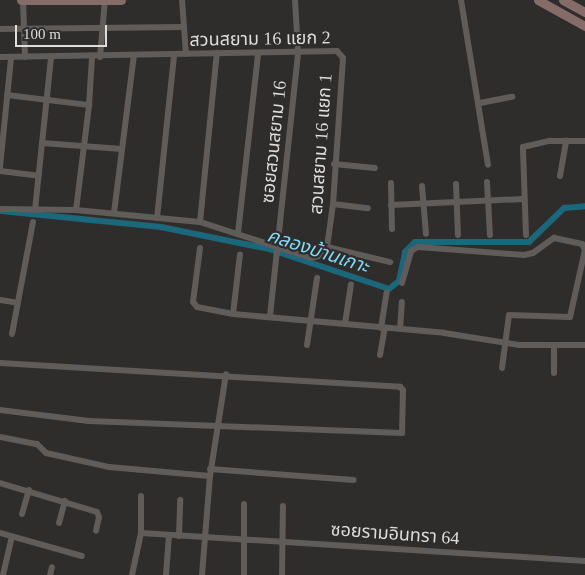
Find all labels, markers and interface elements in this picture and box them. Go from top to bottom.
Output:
scale bar [18,15,110,47]
text: 100 m [23,26,61,42]
street label: สวนสยาม 16 แยก 2 [189,27,331,51]
street label: สวนสยาม 16 แยก 1 [305,73,337,215]
street label: ซอยสวนสยาม 16 [257,80,291,204]
water label: คลองบ้านเกาะ [264,224,372,278]
street label: ซอยรามอินทรา 64 [330,519,460,549]

